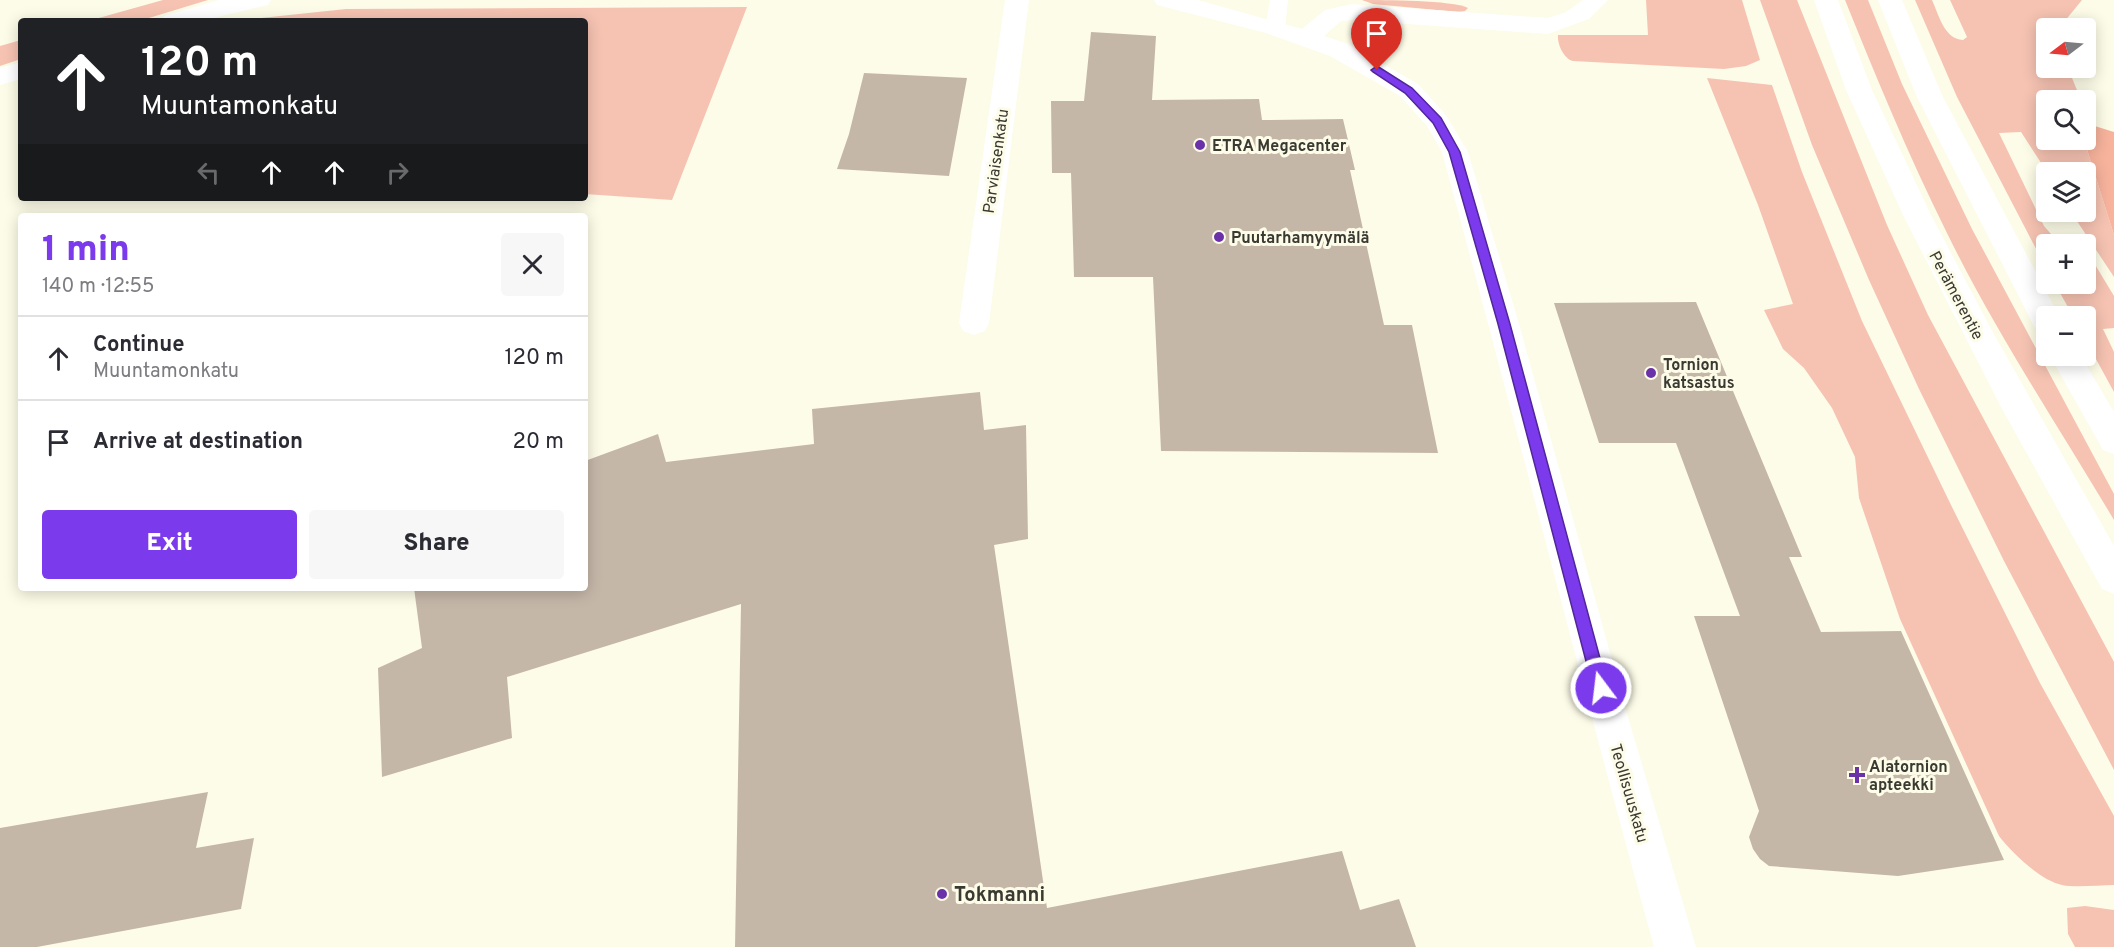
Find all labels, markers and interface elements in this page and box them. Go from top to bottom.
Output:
pin [1351,8,1402,70]
icon: arrive [1360,17,1393,50]
north arrow [2036,18,2096,78]
map controls [2036,18,2096,366]
text: 120 m [141,38,258,91]
icon: ahead [42,42,120,120]
text: Muuntamonkatu [141,90,338,124]
button: search [2036,90,2096,150]
street label: Parviaisenkatu [980,108,1014,215]
place label: ETRA Megacenter [1212,137,1347,157]
marker: ETRA Megacenter [1193,138,1207,152]
icon: left [192,156,225,189]
icon: ahead [255,156,288,189]
icon: ahead [318,156,351,189]
icon: right [381,156,414,189]
button: layers [2036,162,2096,222]
text: 1 min [42,228,130,274]
place label: Puutarhamyymälä [1231,229,1369,249]
marker: Puutarhamyymälä [1212,230,1226,244]
button: close [501,233,564,296]
button: + [2036,234,2096,294]
street label: Perämerentie [1924,248,1987,344]
text: 140 m · 12:55 [42,274,154,300]
button: − [2036,306,2096,366]
text: Continue [93,332,184,359]
icon: ahead [42,342,75,375]
text: 120 m [504,345,564,372]
place label: Tornion katsastus [1663,356,1735,394]
text: Muuntamonkatu [93,359,239,385]
marker: Tornion katsastus [1644,366,1658,380]
icon: arrive [42,426,75,459]
text: Arrive at destination [93,429,303,456]
text: 20 m [513,429,564,456]
button: Exit [42,510,297,579]
button: Share [309,510,564,579]
position arrow [1569,656,1633,720]
street label: Teollisuuskatu [1604,742,1652,845]
place label: Alatornion apteekki [1869,758,1948,796]
marker: Alatornion apteekki [1850,768,1864,782]
place label: Tokmanni [954,883,1045,909]
marker: Tokmanni [935,887,949,901]

